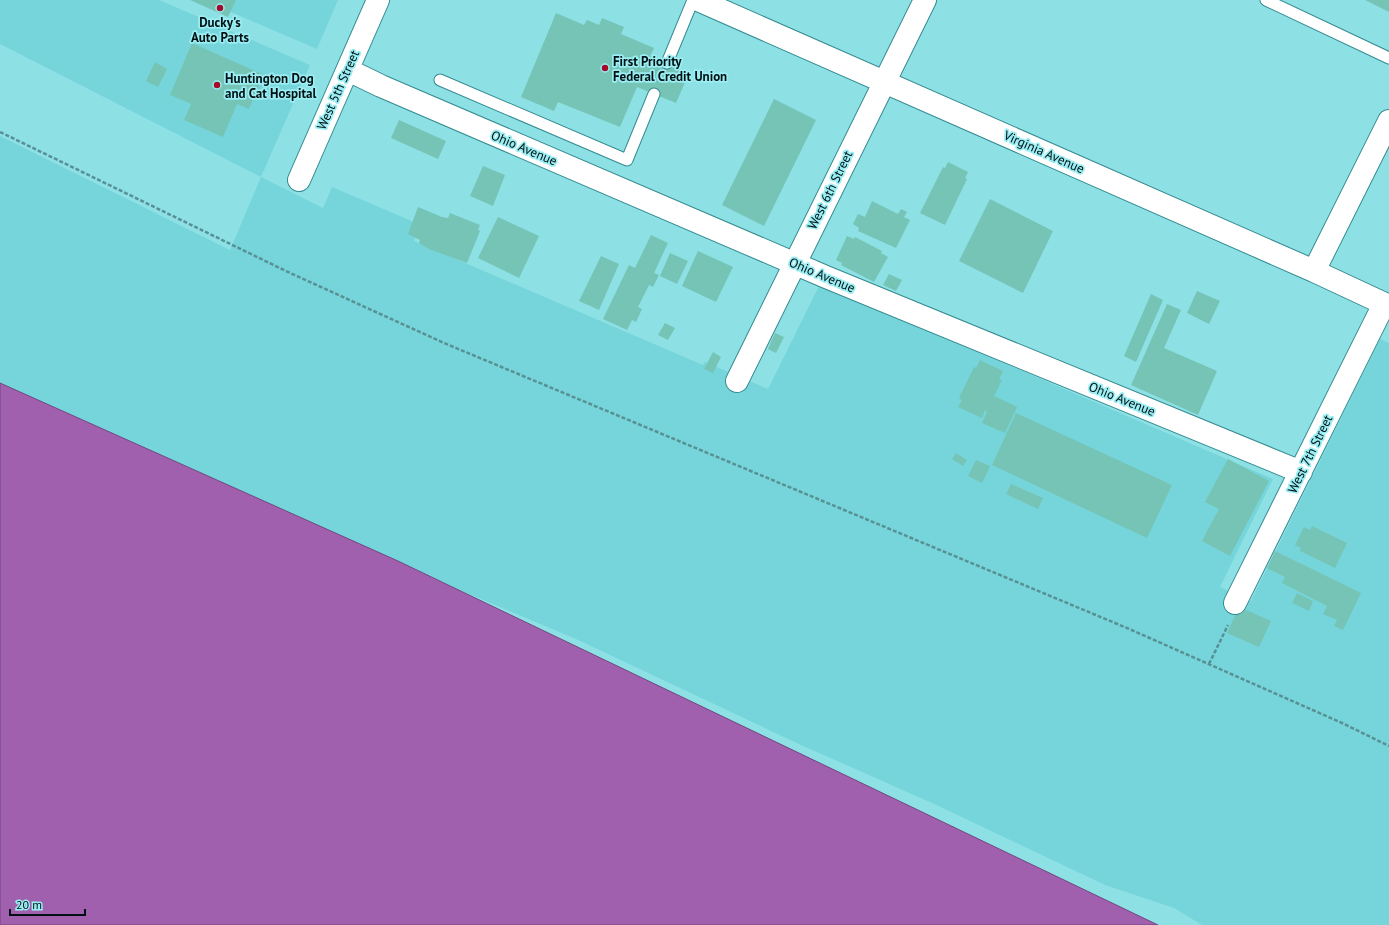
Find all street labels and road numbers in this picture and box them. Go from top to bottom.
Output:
street label: West 5th Street [313,47,363,132]
street label: Ohio Avenue [488,126,560,170]
street label: Virginia Avenue [1000,126,1087,177]
street label: West 6th Street [804,147,857,232]
street label: Ohio Avenue [786,253,858,297]
street label: Ohio Avenue [1086,378,1158,420]
street label: West 7th Street [1284,411,1337,496]

